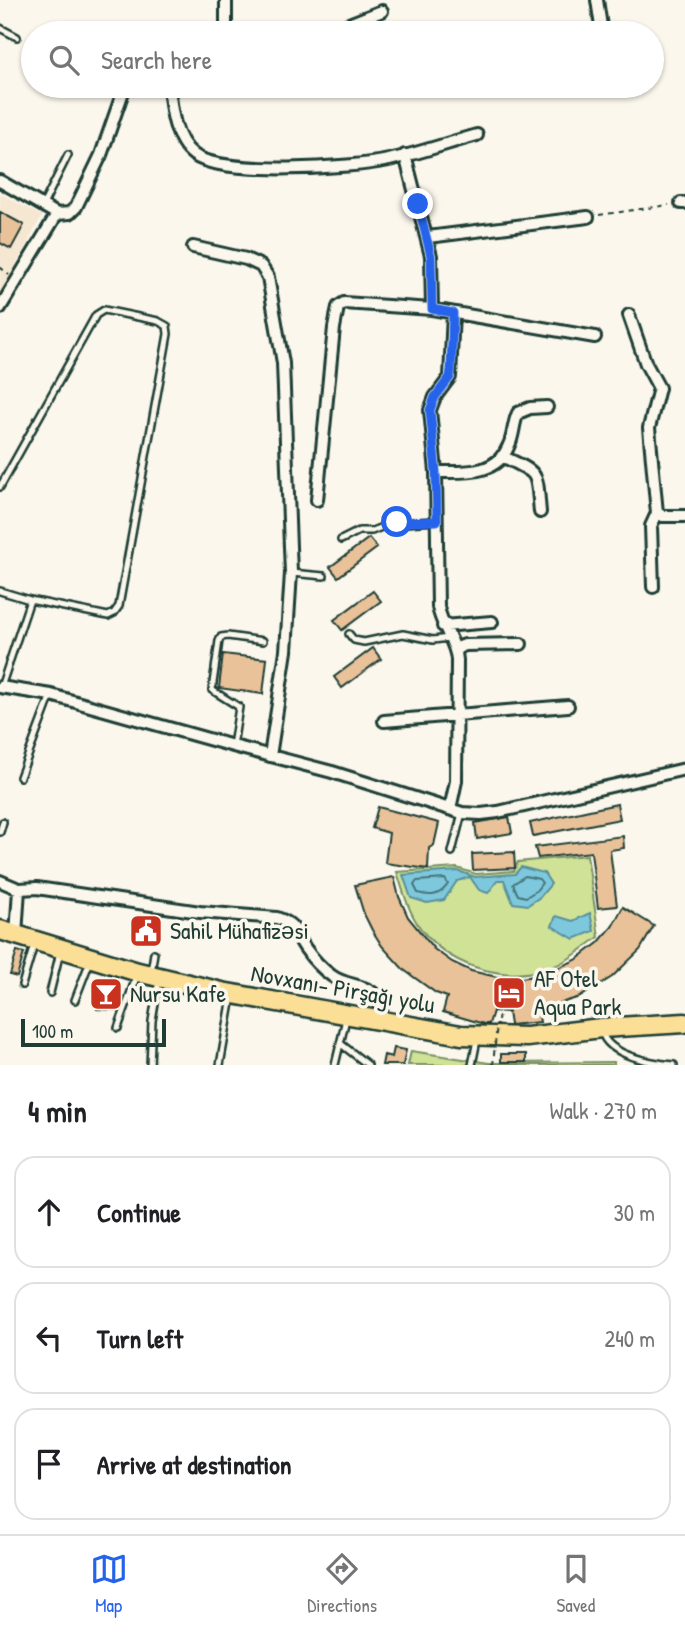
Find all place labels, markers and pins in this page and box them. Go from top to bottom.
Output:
public building icon: Sahil Mühafizəsi [127,912,165,950]
place label: Sahil Mühafizəsi [170,914,309,946]
place label: AF Otel Aqua Park [534,962,622,1022]
hotel icon: AF Otel Aqua Park [490,974,528,1012]
bar icon: Nursu Kafe [87,975,125,1013]
place label: Nursu Kafe [130,977,227,1009]

